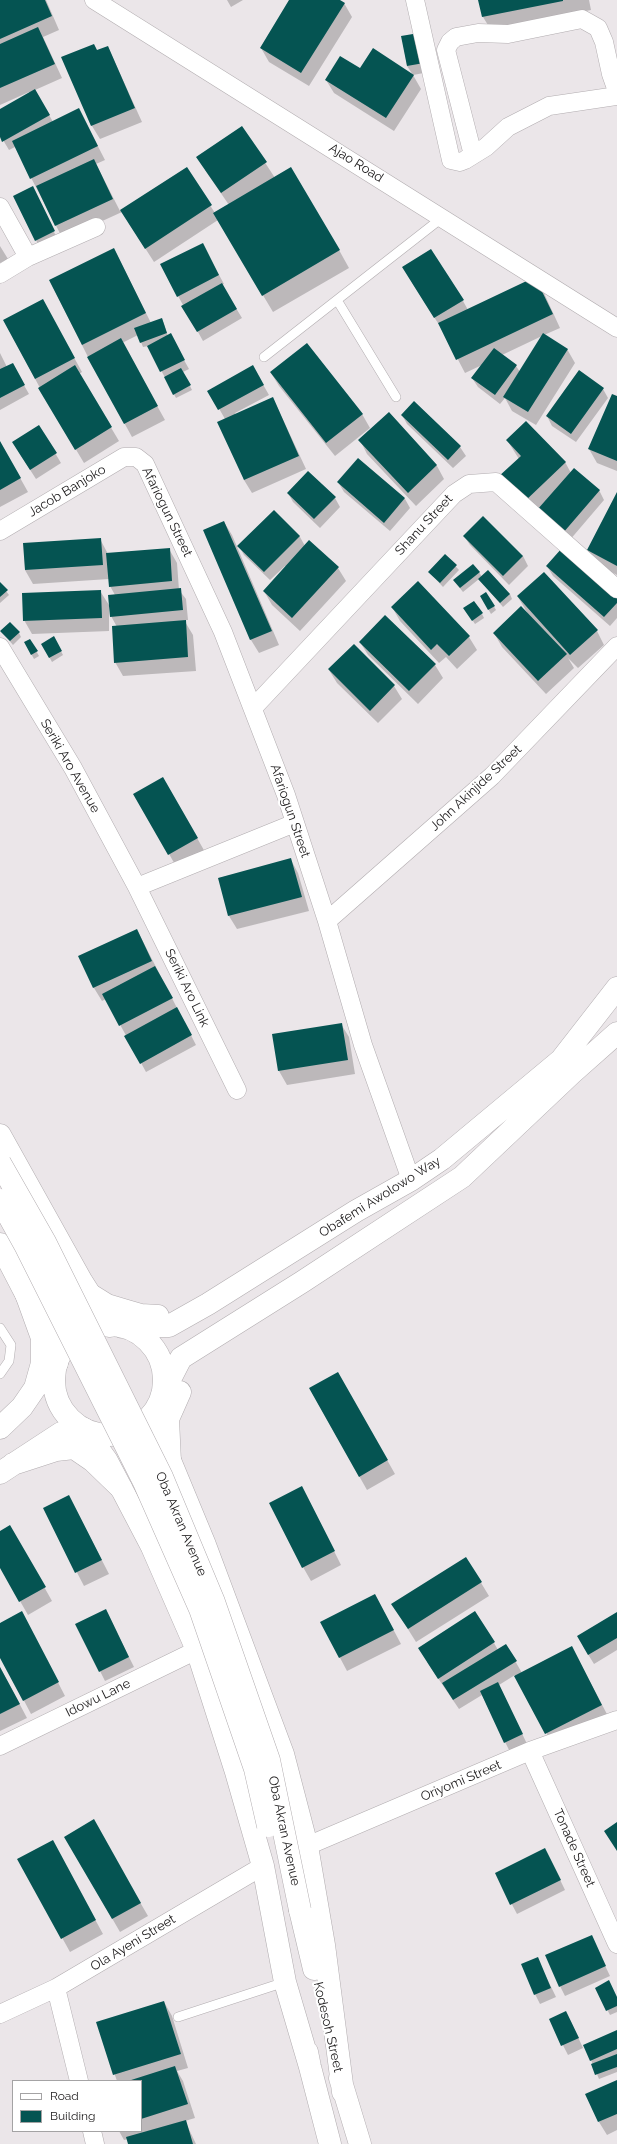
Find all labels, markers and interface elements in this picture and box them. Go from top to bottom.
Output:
street label: Ajao Road [326,140,386,186]
street label: Jacob Banjoko [25,462,109,520]
street label: Afariogun Street [139,465,195,559]
street label: Shanu Street [392,491,456,559]
street label: Seriki Aro Avenue [37,716,103,816]
street label: John Akinjide Street [427,742,525,834]
street label: Afariogun Street [267,762,313,860]
street label: Seriki Aro Link [161,946,213,1030]
street label: Obafemi Awolowo Way [316,1153,444,1241]
street label: Oba Akran Avenue [152,1469,210,1579]
street label: Idowu Lane [63,1676,133,1720]
street label: Oriyomi Street [418,1757,504,1805]
street label: Oba Akran Avenue [265,1775,303,1887]
street label: Tonade Street [550,1806,598,1890]
street label: Ola Ayeni Street [88,1912,178,1974]
street label: Kodesoh Street [310,1980,346,2074]
legend [12,2080,142,2132]
text: Road [50,2089,79,2103]
text: Building [50,2109,96,2123]

